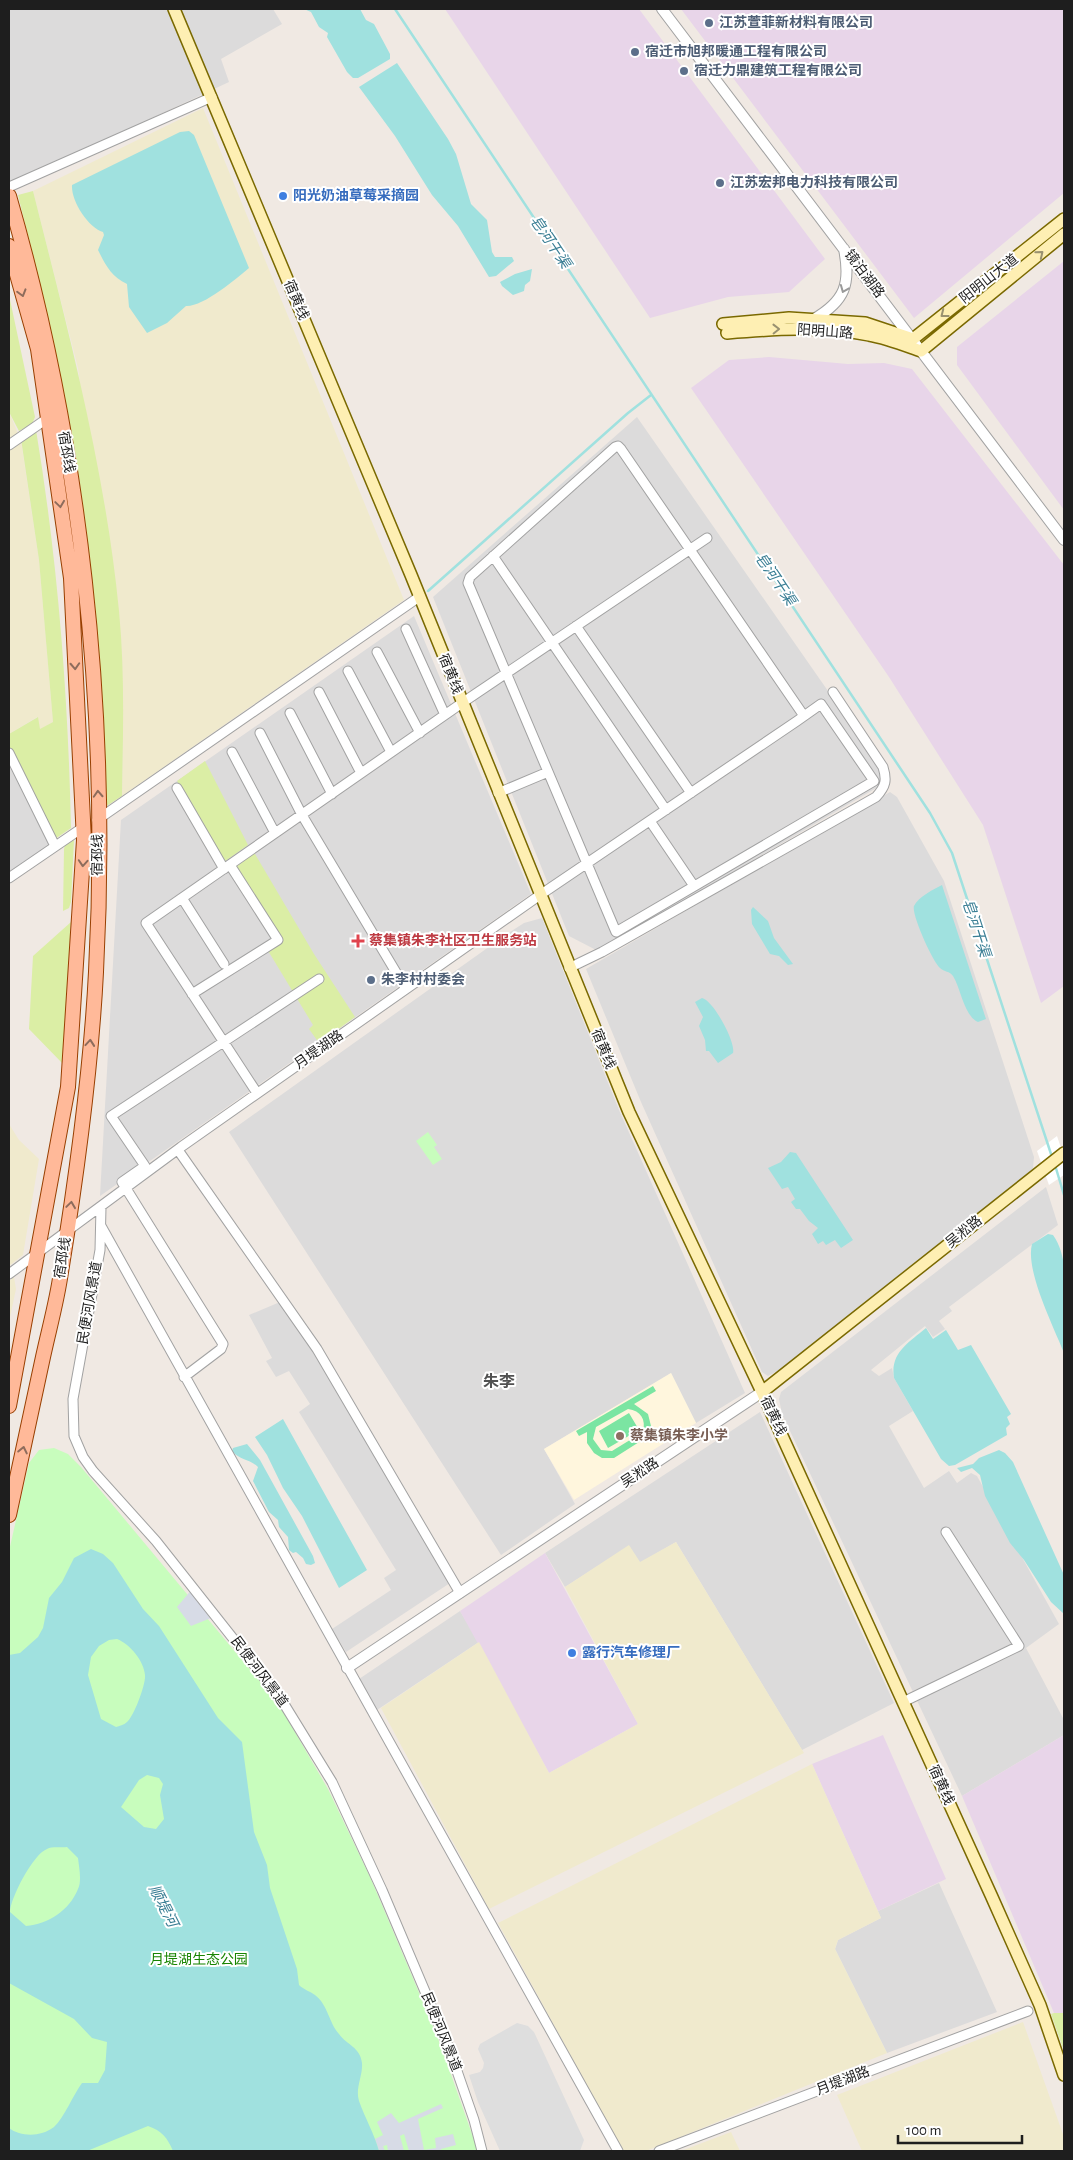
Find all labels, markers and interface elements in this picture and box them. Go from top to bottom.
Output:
place label: 江苏萱菲新材料有限公司 [719,14,873,30]
marker: 江苏萱菲新材料有限公司 [703,17,715,29]
place label: 宿迁市旭邦暖通工程有限公司 [645,43,827,59]
marker: 宿迁市旭邦暖通工程有限公司 [629,46,641,58]
place label: 宿迁力鼎建筑工程有限公司 [694,63,862,78]
marker: 宿迁力鼎建筑工程有限公司 [678,65,690,77]
place label: 江苏宏邦电力科技有限公司 [730,174,898,190]
marker: 江苏宏邦电力科技有限公司 [714,177,726,189]
place label: 阳光奶油草莓采摘园 [293,187,419,203]
marker: 阳光奶油草莓采摘园 [277,190,289,202]
water label: 皂河干渠 [527,212,575,273]
street label: 镜泊湖路 [842,247,887,301]
street label: 阳明山大道 [956,251,1021,306]
one-way arrow [1034,251,1043,259]
street label: 宿黄线 [281,277,312,322]
one-way arrow [839,284,850,293]
one-way arrow [17,289,27,297]
one-way arrow [941,309,950,317]
street label: 阳明山路 [797,322,853,341]
one-way arrow [772,324,780,335]
street label: 宿邳线 [56,430,78,474]
one-way arrow [54,501,65,509]
water label: 皂河干渠 [752,549,800,610]
street label: 宿黄线 [436,651,466,696]
one-way arrow [70,662,81,670]
one-way arrow [92,789,103,797]
street label: 宿邳线 [89,834,105,876]
one-way arrow [77,860,88,868]
water label: 皂河干渠 [960,897,994,961]
place label: 蔡集镇朱李社区卫生服务站 [369,932,537,948]
marker: 蔡集镇朱李社区卫生服务站 [351,934,365,948]
place label: 朱李村村委会 [381,971,465,987]
marker: 朱李村村委会 [365,974,377,986]
street label: 宿黄线 [589,1026,619,1071]
street label: 月堤湖路 [291,1027,346,1072]
one-way arrow [84,1039,95,1047]
one-way arrow [65,1200,76,1208]
street label: 吴淞路 [943,1213,985,1251]
street label: 宿邳线 [51,1236,73,1280]
street label: 民便河风景道 [75,1260,104,1346]
district label: 朱李 [483,1373,515,1390]
street label: 宿黄线 [758,1393,790,1438]
place label: 蔡集镇朱李小学 [630,1427,728,1443]
marker: 蔡集镇朱李小学 [614,1430,626,1442]
one-way arrow [17,1445,28,1454]
street label: 吴淞路 [618,1455,661,1490]
street label: 民便河风景道 [228,1634,291,1710]
place label: 露行汽车修理厂 [582,1644,680,1660]
marker: 露行汽车修理厂 [566,1647,578,1659]
street label: 宿黄线 [926,1762,958,1807]
water label: 顺堤河 [146,1882,182,1932]
park label: 月堤湖生态公园 [150,1952,248,1967]
street label: 民便河风景道 [419,1990,464,2074]
street label: 月堤湖路 [814,2063,872,2098]
scale bar [898,2112,1022,2144]
text: 100 m [906,2123,941,2138]

